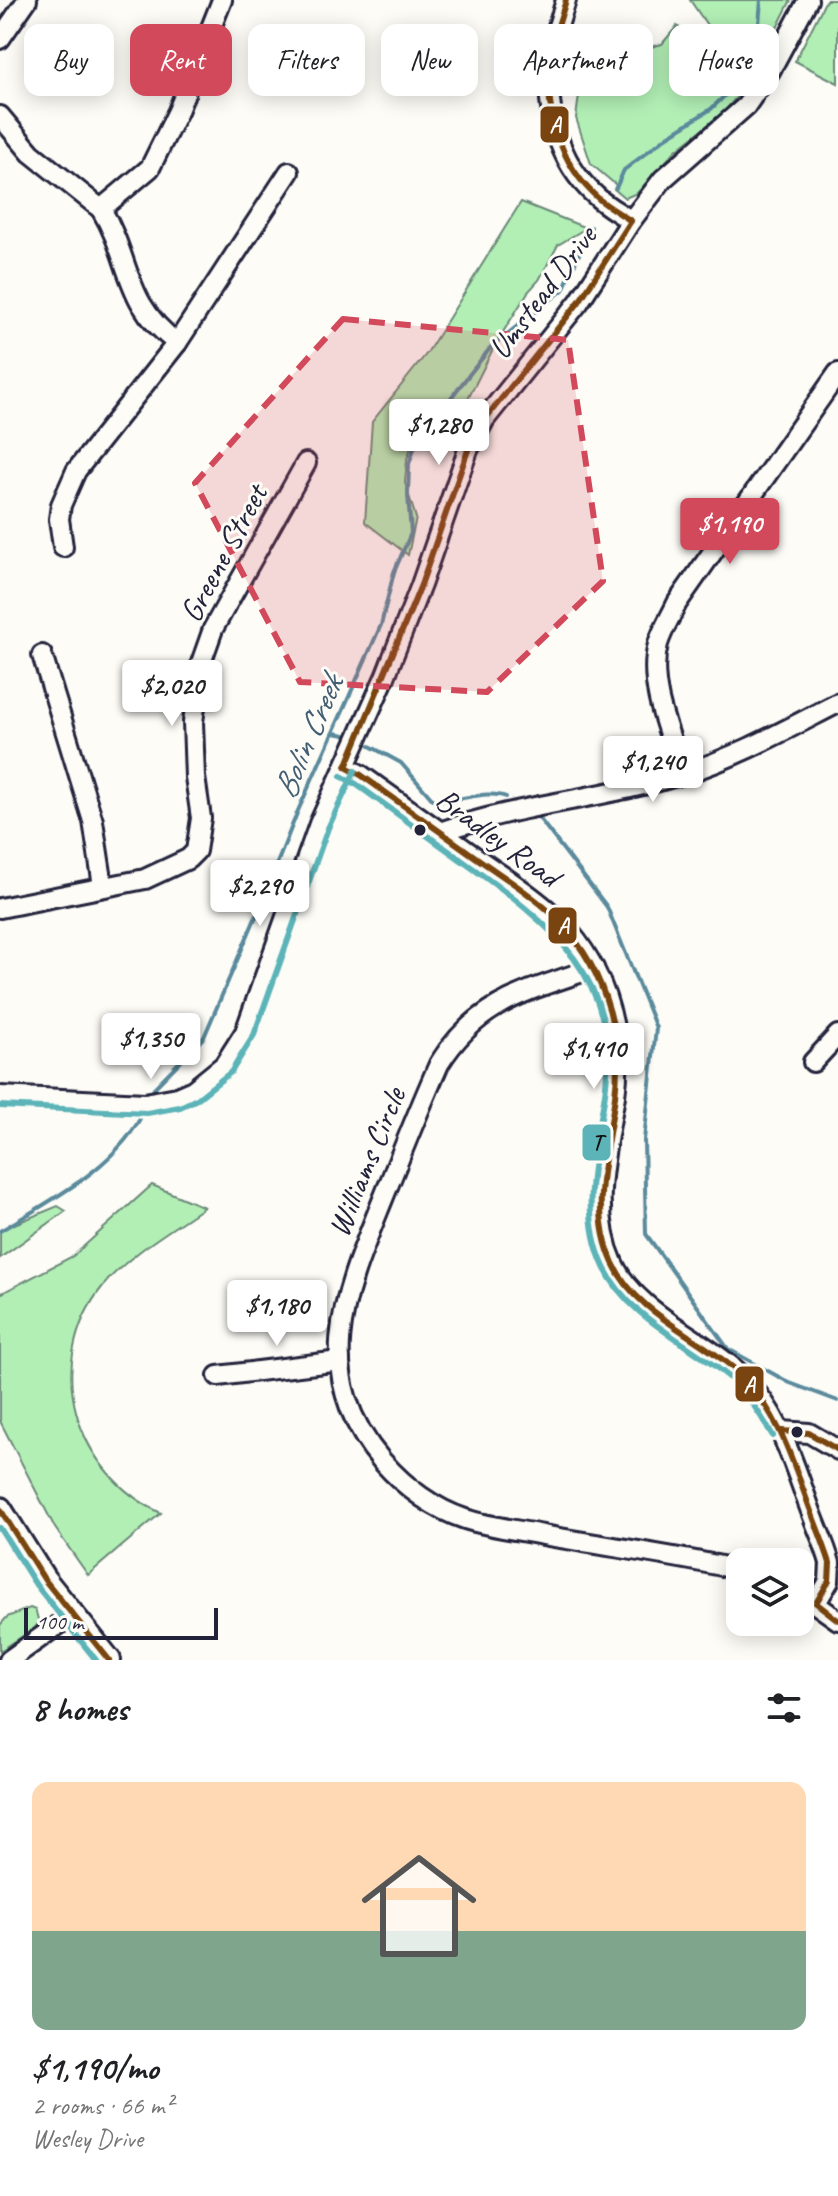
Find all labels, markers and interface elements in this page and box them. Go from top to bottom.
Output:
chip: Buy [24,24,114,96]
chip: Rent [130,24,232,96]
chip: Filters [248,24,365,96]
chip: New [381,24,478,96]
chip: Apartment [494,24,653,96]
chip: House [669,24,779,96]
line badge: A [539,105,570,144]
text: A [549,111,562,139]
street label: Umstead Drive [479,215,607,367]
pin: $1,280 [374,399,504,467]
text: $1,280 [407,408,471,441]
street label: Greene Street [170,475,278,629]
pin: $1,190 [665,498,795,566]
text: $1,190 [698,507,762,540]
pin: $2,020 [107,660,237,728]
water label: Bolin Creek [263,665,355,805]
text: $2,020 [140,669,204,702]
pin: $1,240 [588,736,718,804]
text: $1,240 [621,745,685,778]
street label: Bradley Road [428,779,572,899]
unlabelled marker [412,822,428,838]
pin: $2,290 [195,860,325,928]
text: $2,290 [228,869,292,902]
line badge: A [547,906,578,945]
text: A [557,912,570,940]
pin: $1,350 [86,1013,216,1081]
text: $1,350 [119,1022,183,1055]
pin: $1,410 [529,1023,659,1091]
text: $1,410 [562,1032,626,1065]
street label: Williams Circle [318,1079,416,1243]
line badge: T [581,1123,612,1162]
text: T [592,1129,607,1157]
pin: $1,180 [212,1280,342,1348]
text: $1,180 [245,1289,309,1322]
line badge: A [734,1365,765,1403]
text: A [743,1371,756,1399]
unlabelled marker [789,1424,805,1440]
map controls [726,1548,814,1636]
button: layers [726,1548,814,1636]
scale bar [24,1604,218,1640]
text: 100 m [36,1608,83,1636]
icon: filters [762,1686,806,1730]
text: 8 homes [32,1687,128,1730]
icon: home [347,1834,491,1978]
text: $1,190/mo [32,2046,158,2089]
text: 2 rooms · 66 m² [32,2089,173,2122]
text: Wesley Drive [32,2122,143,2155]

